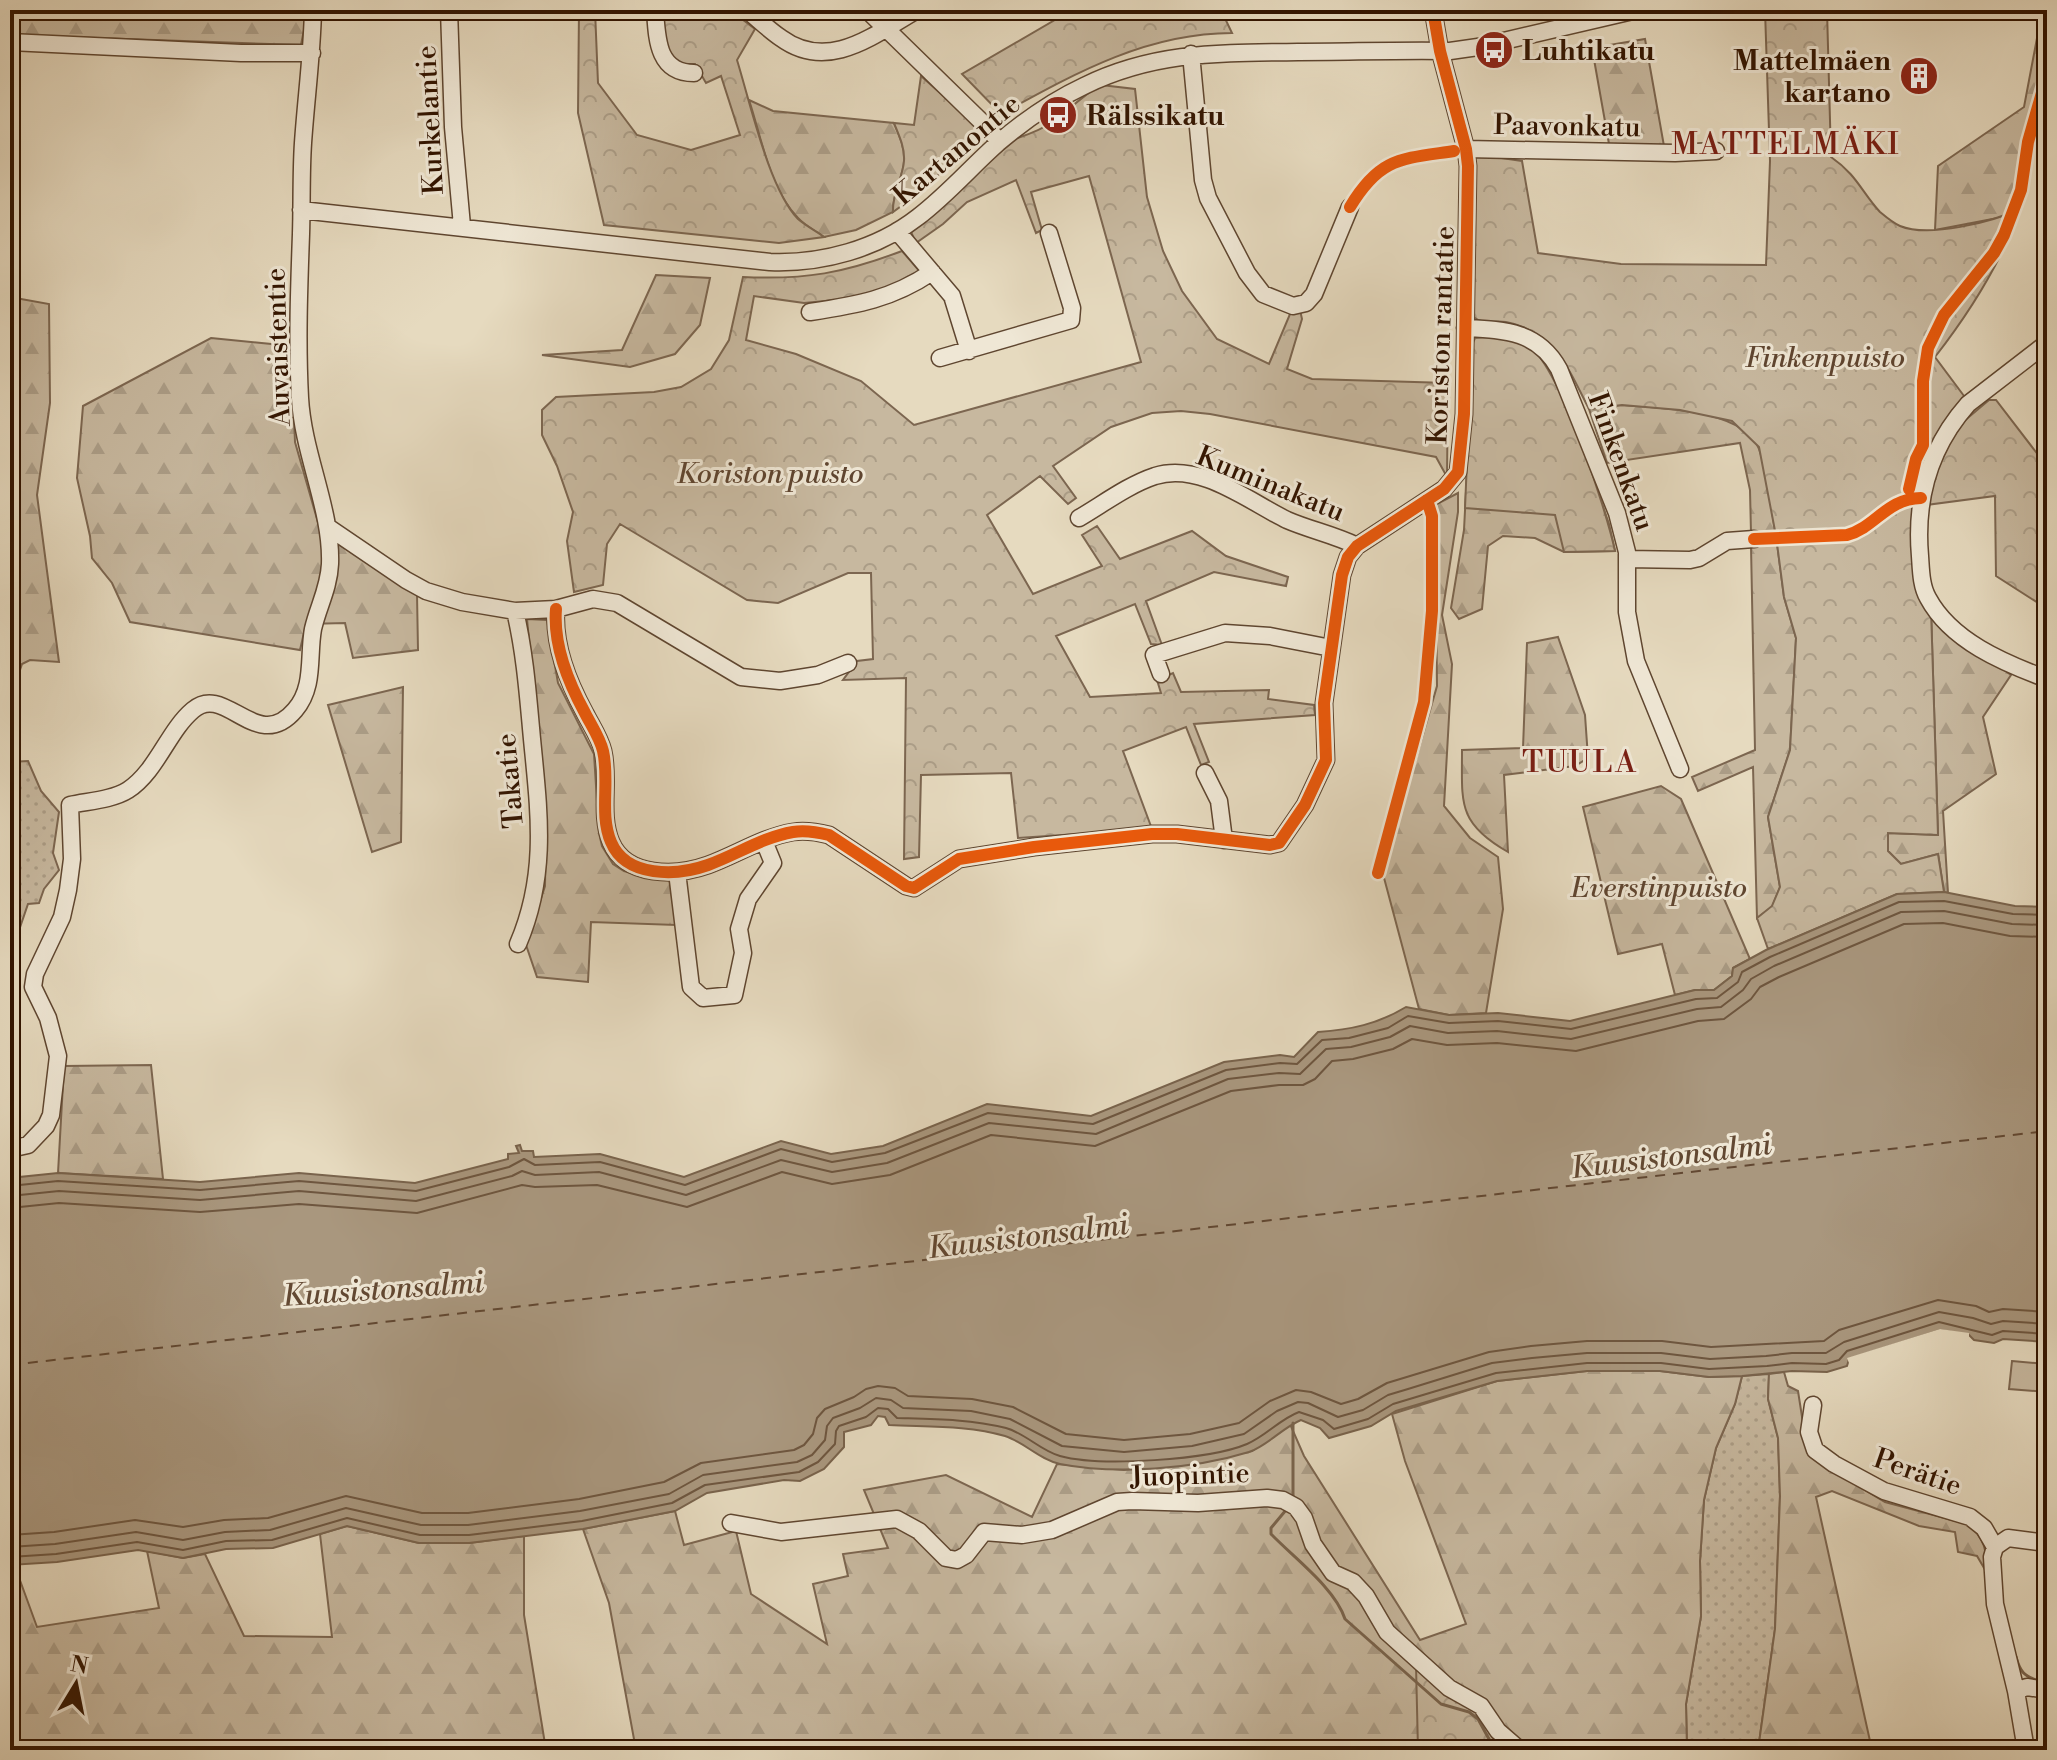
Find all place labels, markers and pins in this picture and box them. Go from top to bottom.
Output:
bus stop icon: Luhtikatu [1473,29,1515,71]
place label: Luhtikatu [1522,34,1655,69]
place label: Mattelmäen kartano [1733,44,1891,111]
building icon: Mattelmäen kartano [1898,55,1940,97]
bus stop icon: Rälssikatu [1037,94,1079,136]
place label: Rälssikatu [1086,99,1224,134]

